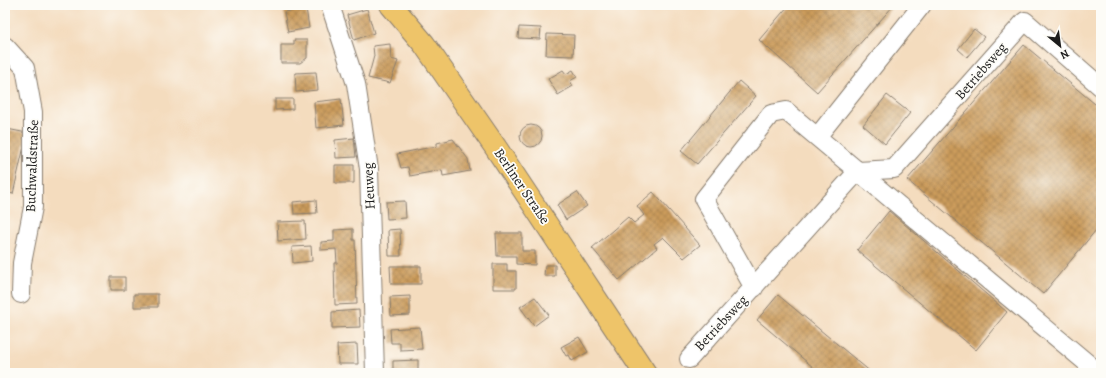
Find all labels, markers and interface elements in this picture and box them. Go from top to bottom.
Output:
north arrow [1040,26,1080,66]
street label: Betriebsweg [951,38,1011,104]
text: N [1057,46,1072,63]
street label: Buchwaldstraße [21,119,43,213]
street label: Berliner Straße [490,144,554,228]
street label: Heuweg [358,162,380,210]
street label: Betriebsweg [690,291,752,355]

